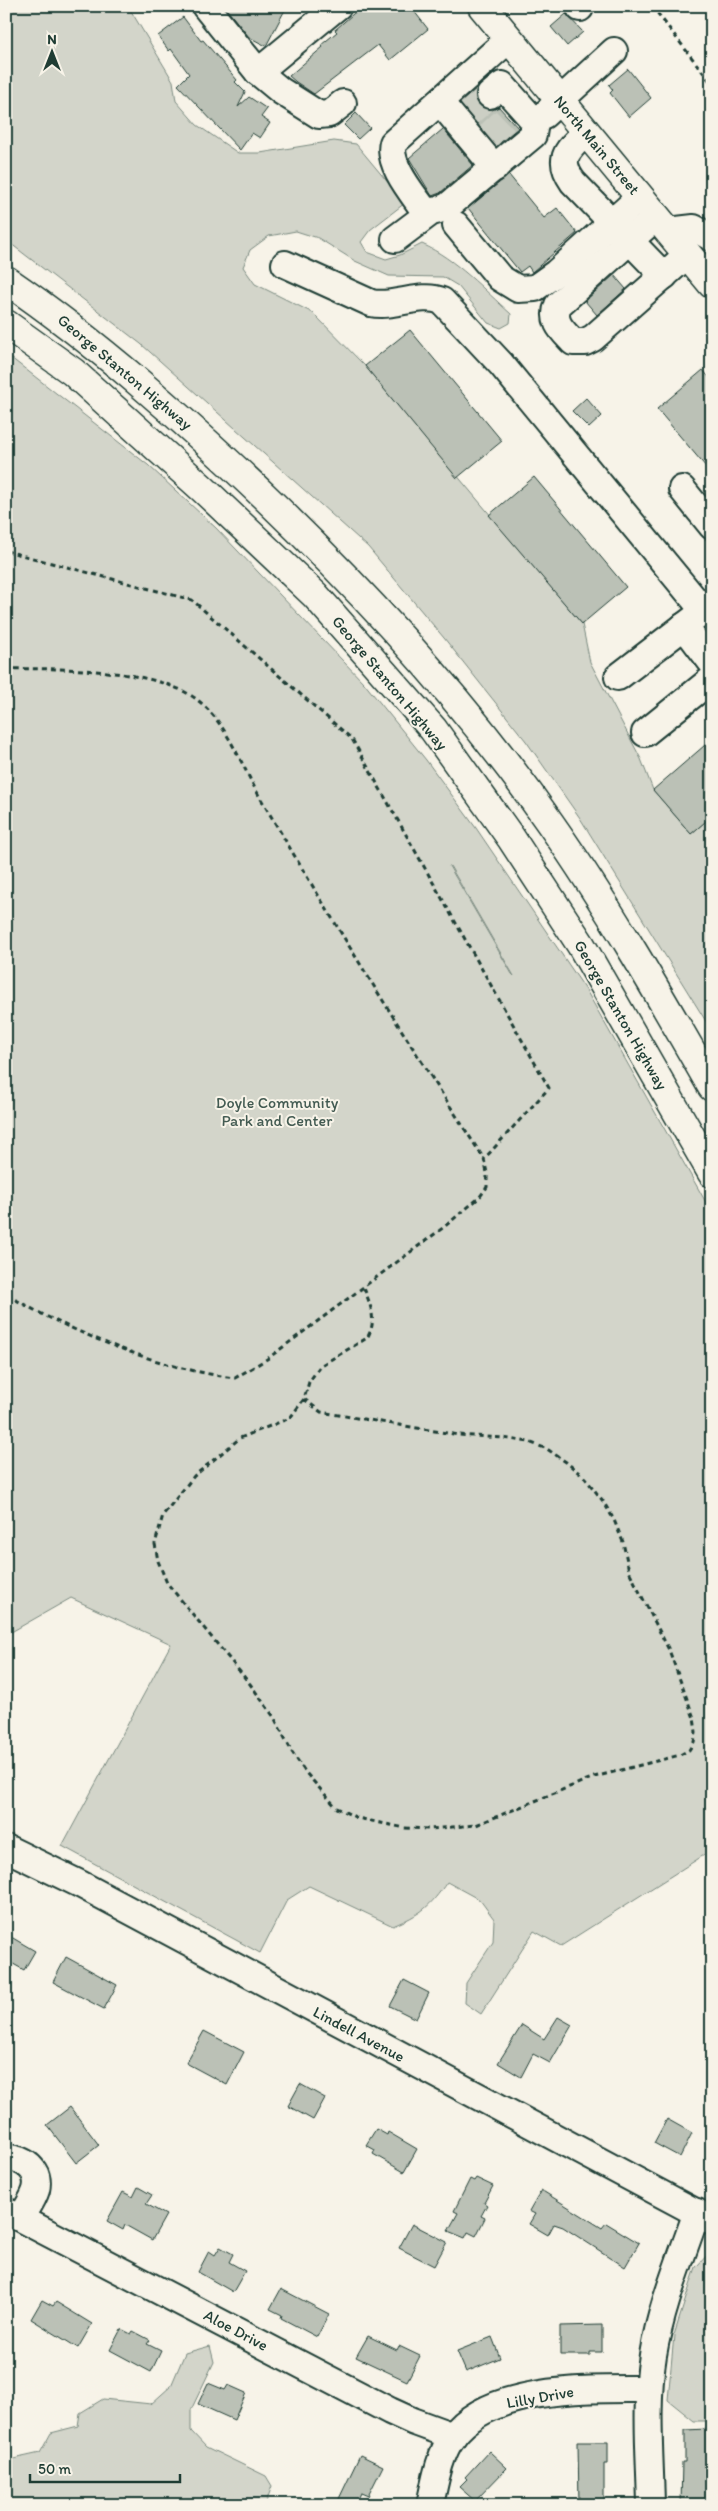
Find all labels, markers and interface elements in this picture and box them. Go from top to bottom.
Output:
north arrow [28,28,78,78]
text: N [47,31,57,48]
street label: North Main Street [550,92,644,198]
street label: George Stanton Highway [54,310,197,434]
street label: George Stanton Highway [328,612,452,755]
street label: George Stanton Highway [570,937,672,1094]
park label: Doyle Community Park and Center [216,1093,339,1130]
street label: Lindell Avenue [310,2002,408,2066]
street label: Aloe Drive [201,2305,271,2355]
street label: Lilly Drive [505,2382,575,2412]
scale bar [30,2451,180,2483]
text: 50 m [38,2460,71,2478]

